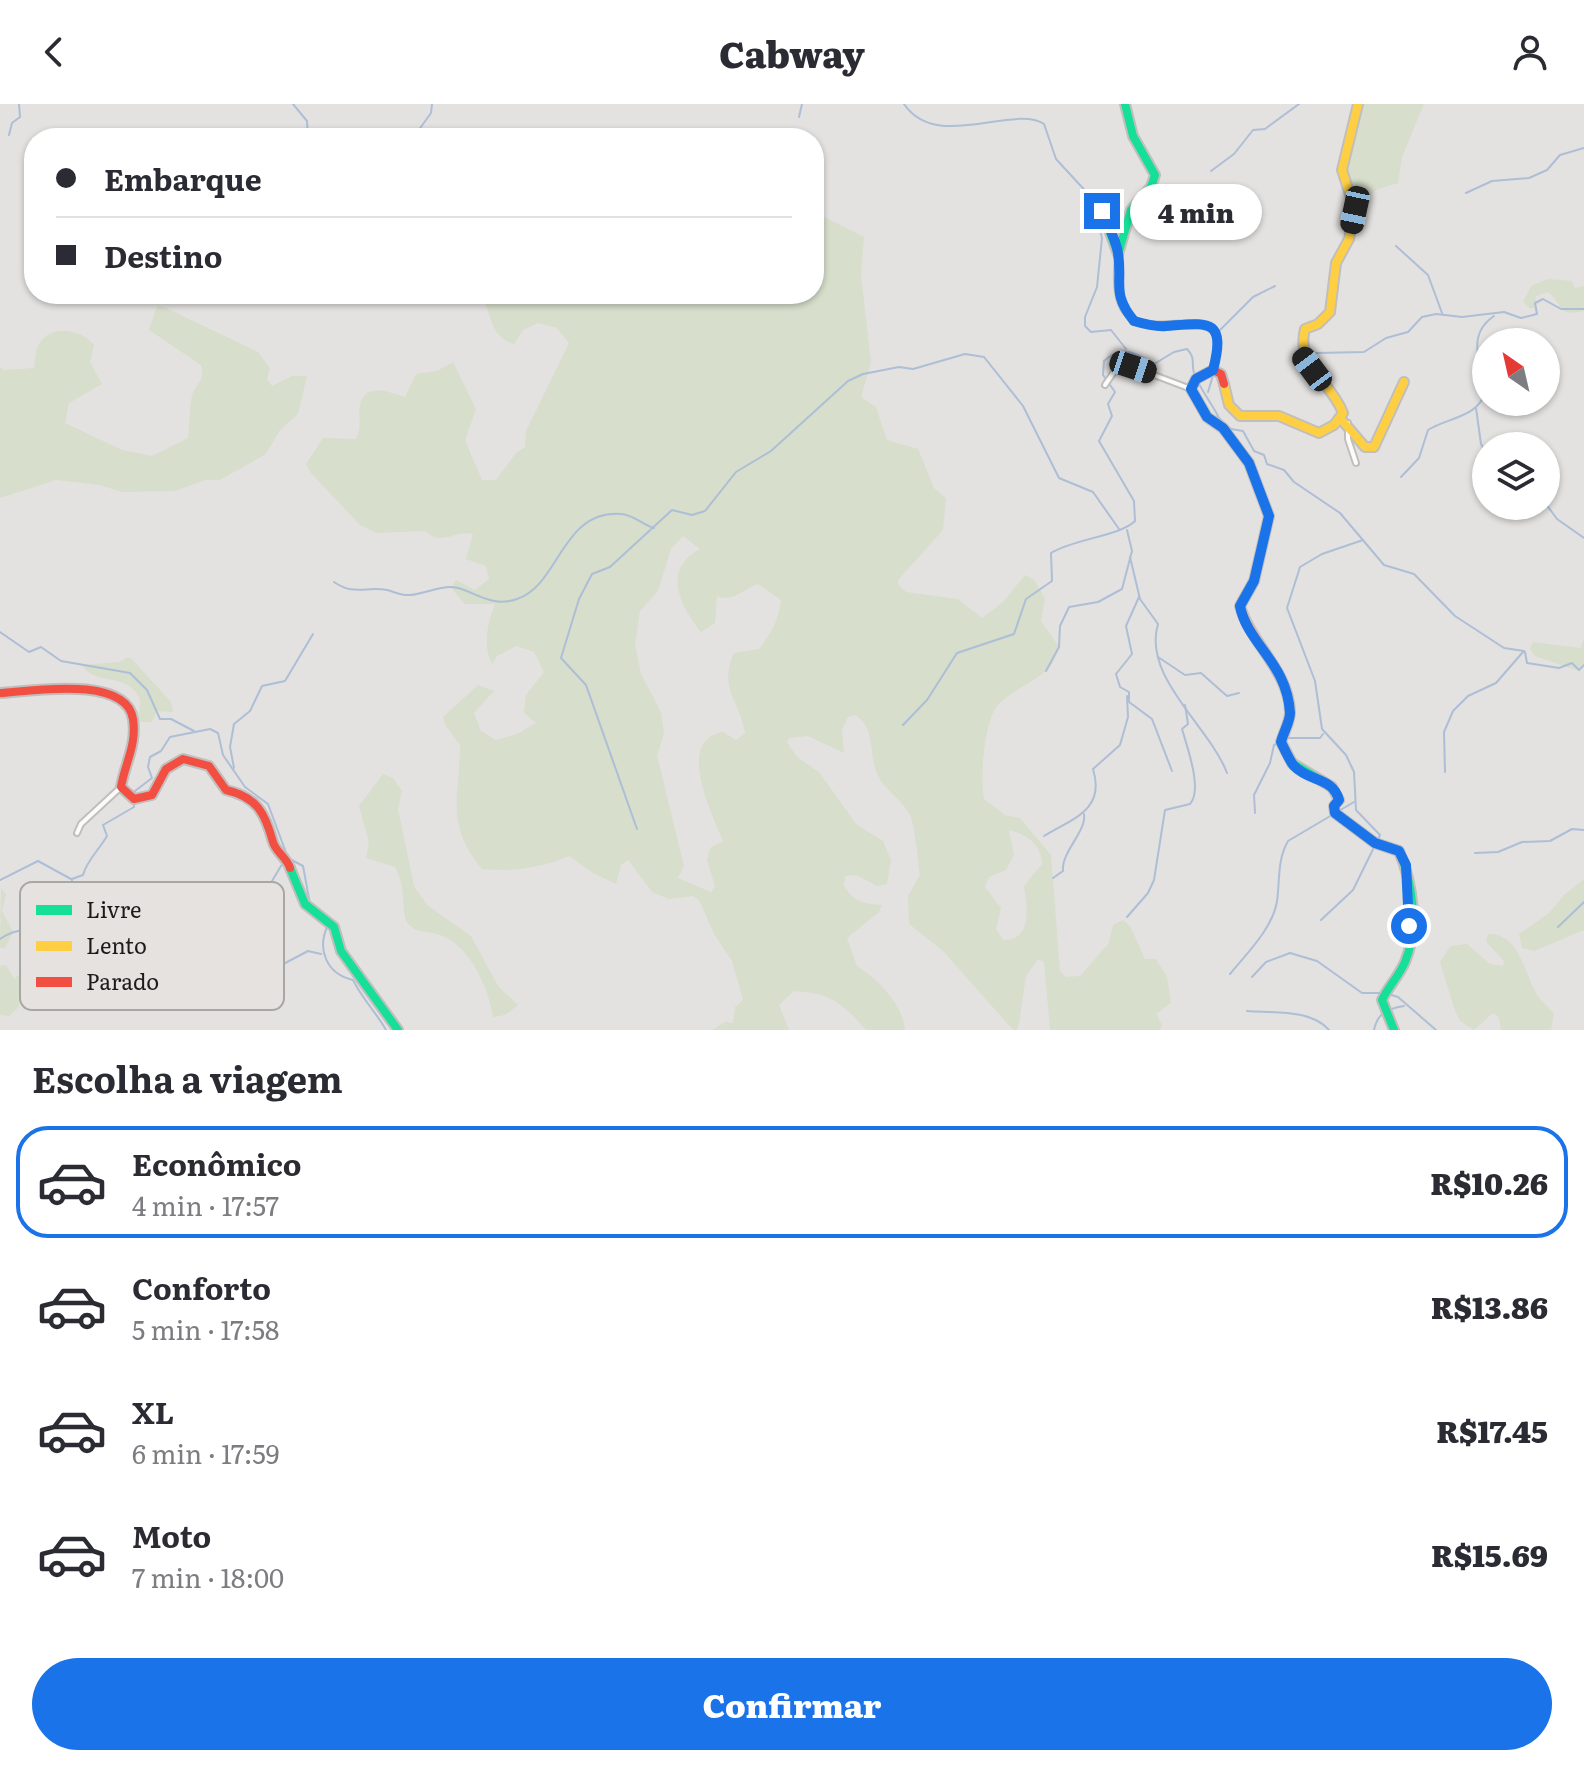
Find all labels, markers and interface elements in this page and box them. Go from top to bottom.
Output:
text: Cabway [719,26,865,79]
icon: back [32,30,76,74]
icon: person [1508,30,1552,74]
text: Embarque [104,156,262,200]
callout: 4 min [1130,183,1262,239]
car [1338,184,1372,236]
text: 4 min [1158,192,1234,231]
route end [1084,193,1120,229]
text: Destino [104,233,222,277]
north arrow [1472,328,1560,416]
map controls [1472,328,1560,520]
car [1288,343,1336,395]
car [1106,348,1160,386]
button: layers [1472,432,1560,520]
legend [20,882,284,1010]
text: Livre [86,892,141,925]
route start [1391,908,1427,944]
text: Lento [86,928,147,961]
text: Parado [86,964,159,997]
text: Escolha a viagem [32,1051,343,1104]
text: Econômico [132,1141,301,1185]
icon: car [36,1146,108,1218]
text: R$10.26 [1430,1160,1548,1204]
text: 4 min · 17:57 [132,1185,279,1224]
text: Conforto [132,1265,271,1309]
icon: car [36,1270,108,1342]
text: R$13.86 [1431,1284,1548,1328]
text: 5 min · 17:58 [132,1309,279,1348]
text: XL [132,1389,174,1433]
icon: car [36,1394,108,1466]
text: R$17.45 [1436,1408,1548,1452]
text: 6 min · 17:59 [132,1433,279,1472]
text: Moto [132,1513,211,1557]
icon: car [36,1518,108,1590]
text: R$15.69 [1431,1532,1548,1576]
text: 7 min · 18:00 [132,1557,284,1596]
button: Confirmar [32,1658,1552,1750]

